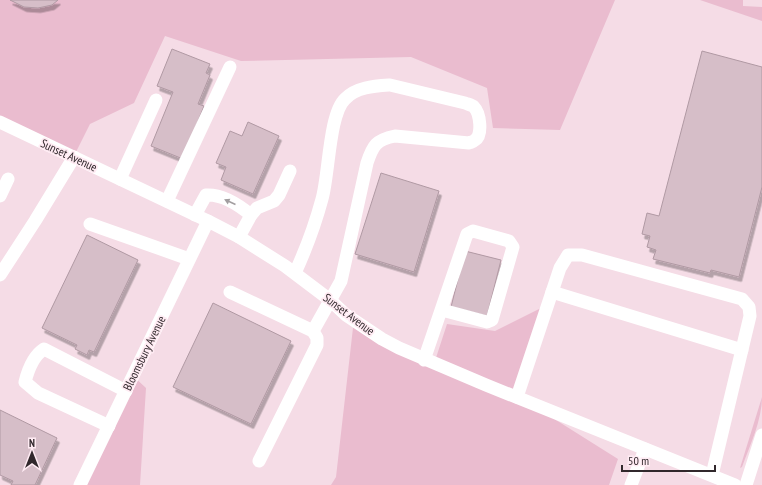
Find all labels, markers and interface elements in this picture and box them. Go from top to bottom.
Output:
street label: Sunset Avenue [38,135,100,175]
one-way arrow [223,198,235,204]
street label: Sunset Avenue [320,290,378,338]
street label: Bloomsbury Avenue [119,313,169,393]
north arrow [12,433,52,473]
text: N [29,436,35,450]
scale bar [622,447,715,473]
text: 50 m [628,453,649,468]

